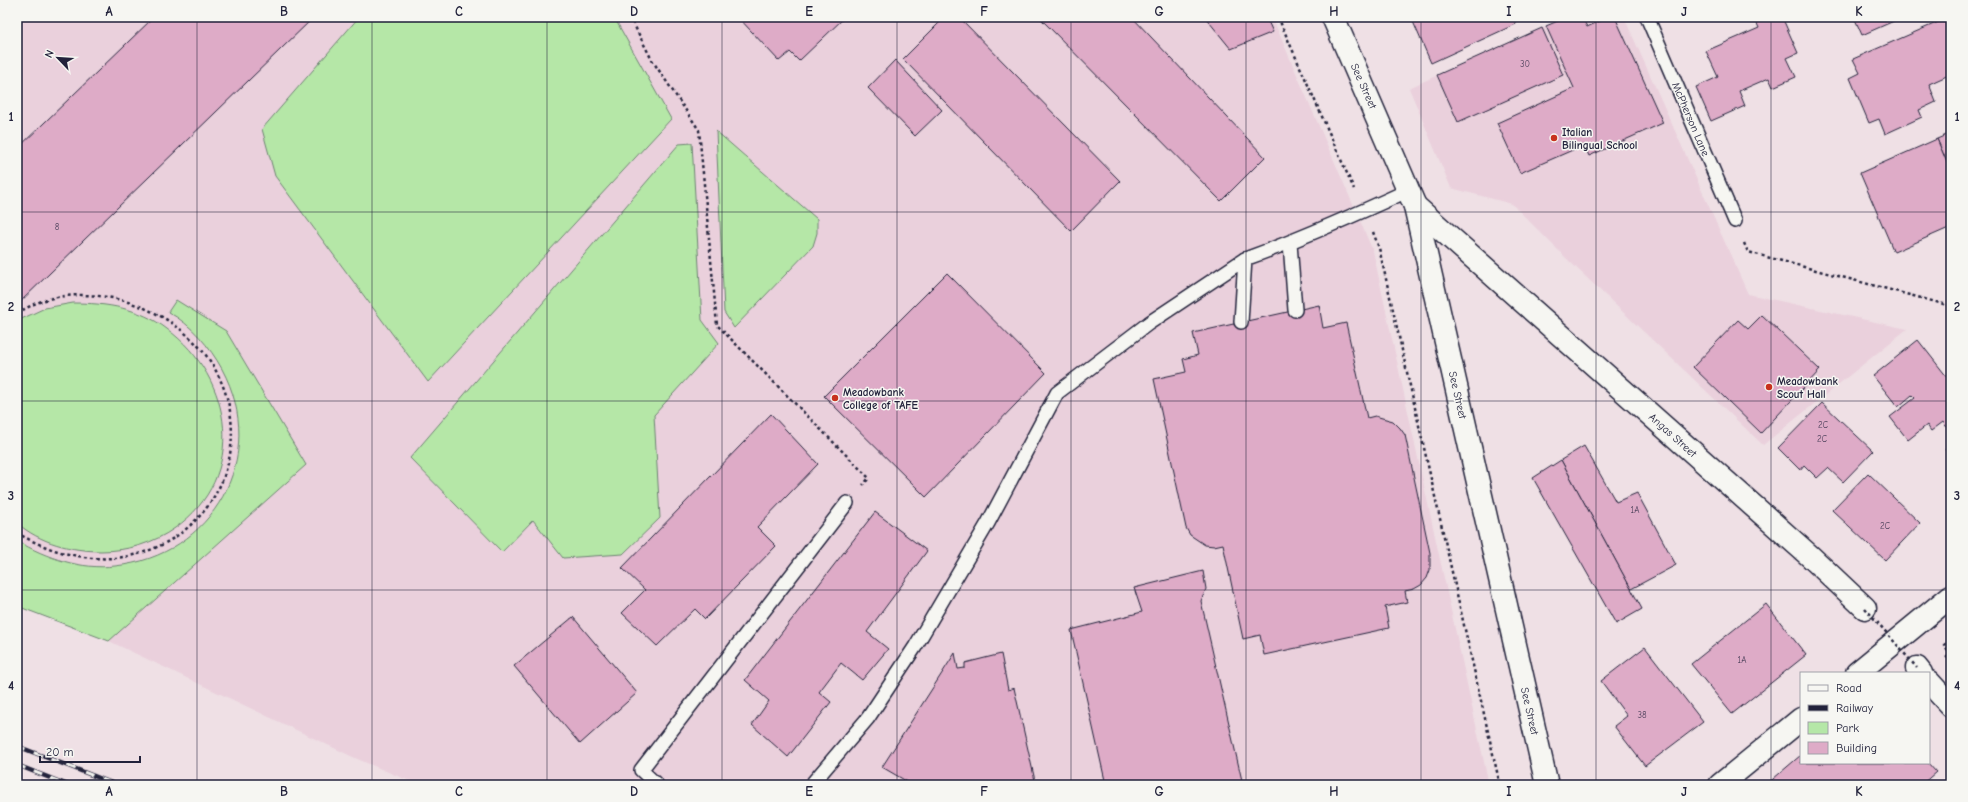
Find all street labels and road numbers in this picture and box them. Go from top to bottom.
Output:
street label: See Street [1348,61,1380,112]
street label: McPherson Lane [1669,80,1712,159]
street label: See Street [1446,370,1469,421]
street label: Angas Street [1646,411,1700,461]
street label: See Street [1518,686,1541,737]

